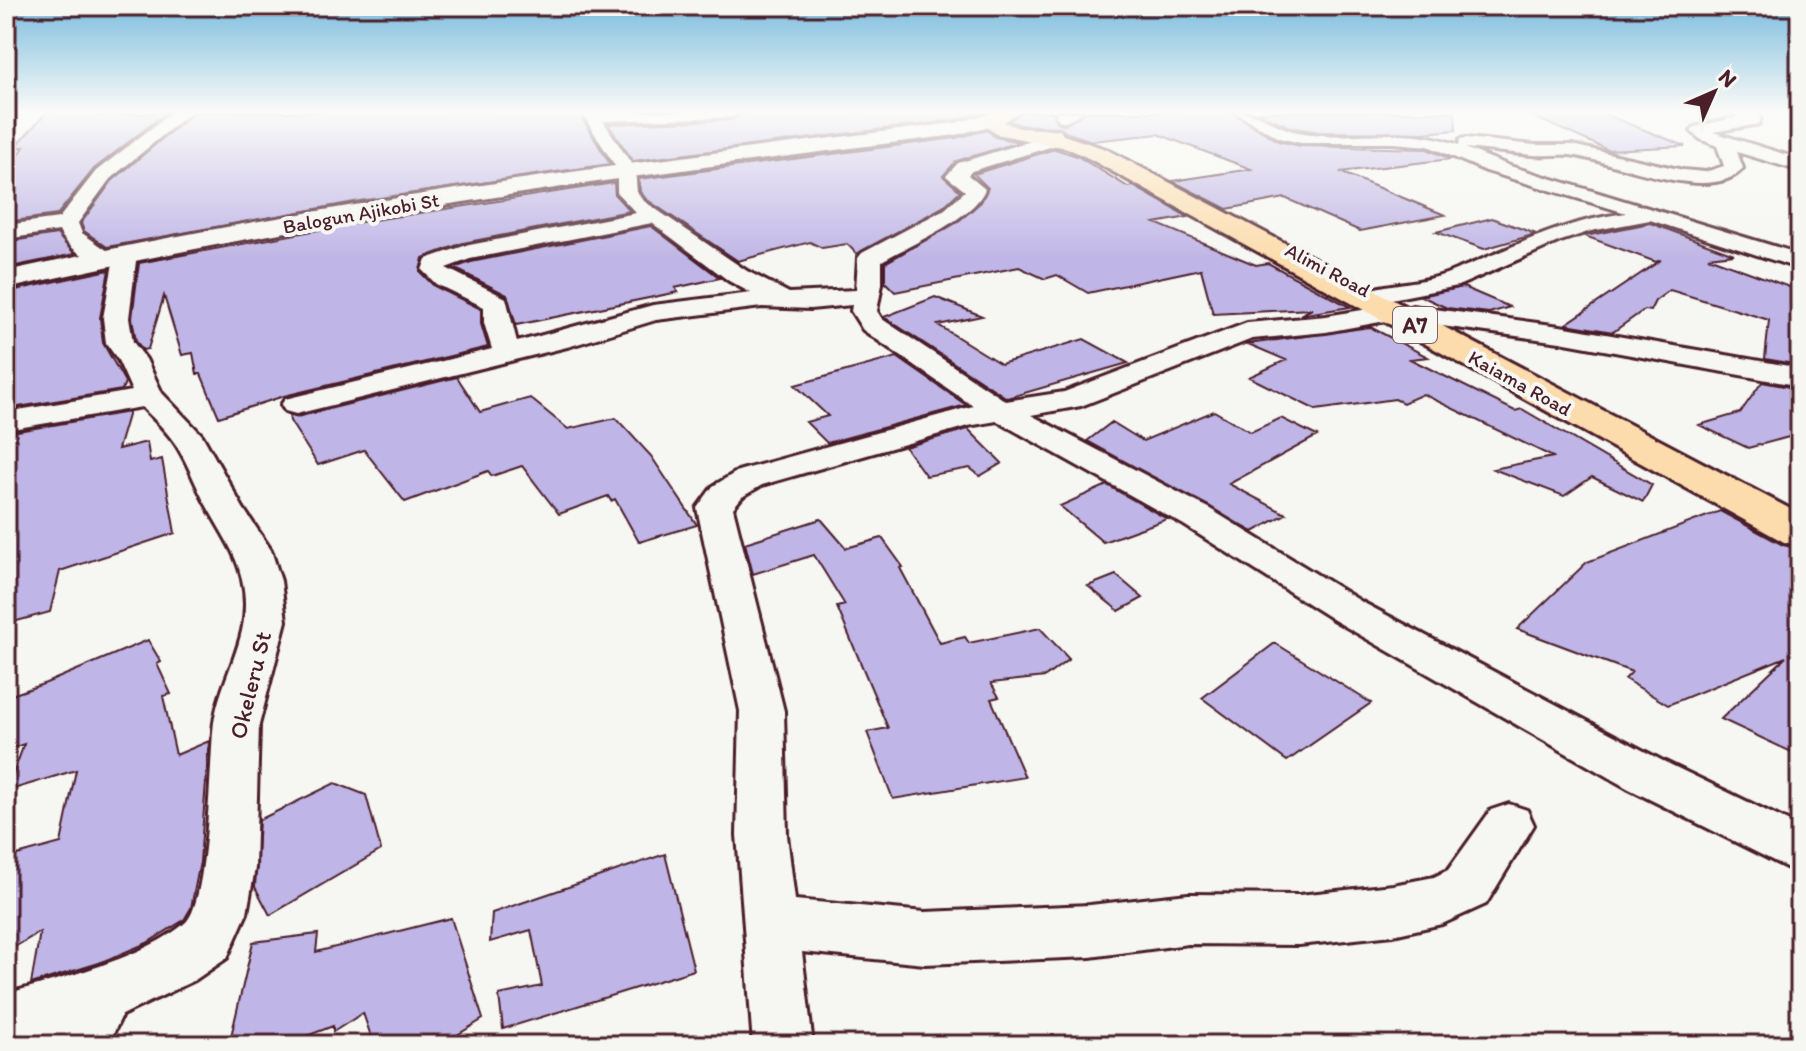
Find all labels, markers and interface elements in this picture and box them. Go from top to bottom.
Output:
north arrow [1674,52,1754,132]
text: N [1713,63,1743,93]
street label: Balogun Ajikobi St [281,187,441,239]
street label: Alimi Road [1281,238,1375,302]
road number: A7 [1393,307,1437,343]
street label: Kaiama Road [1464,345,1576,421]
street label: Okeleru St [223,628,277,742]

